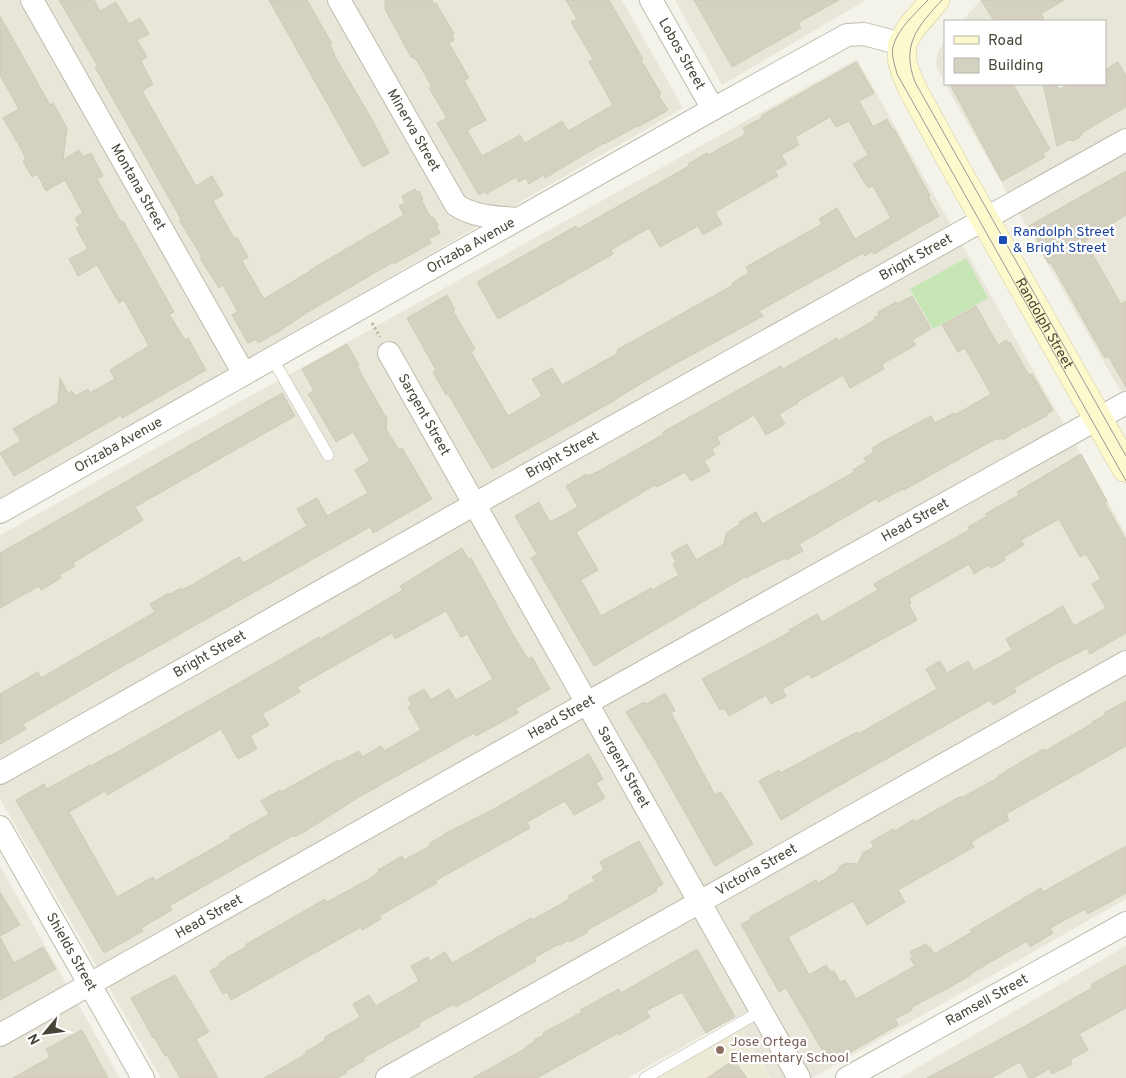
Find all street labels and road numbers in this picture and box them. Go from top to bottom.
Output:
street label: Lobos Street [655,15,709,93]
street label: Minerva Street [383,86,444,175]
street label: Montana Street [107,141,169,233]
street label: Orizaba Avenue [424,214,518,277]
street label: Bright Street [876,230,955,285]
street label: Randolph Street [1011,275,1076,372]
street label: Sargent Street [394,371,454,459]
street label: Orizaba Avenue [71,413,166,477]
street label: Bright Street [523,428,602,482]
street label: Head Street [878,495,952,546]
street label: Bright Street [170,627,249,682]
street label: Head Street [525,692,598,743]
street label: Sargent Street [593,723,653,811]
street label: Victoria Street [713,840,800,900]
street label: Head Street [172,891,246,943]
street label: Shields Street [42,910,100,994]
street label: Ramsell Street [943,971,1031,1030]

